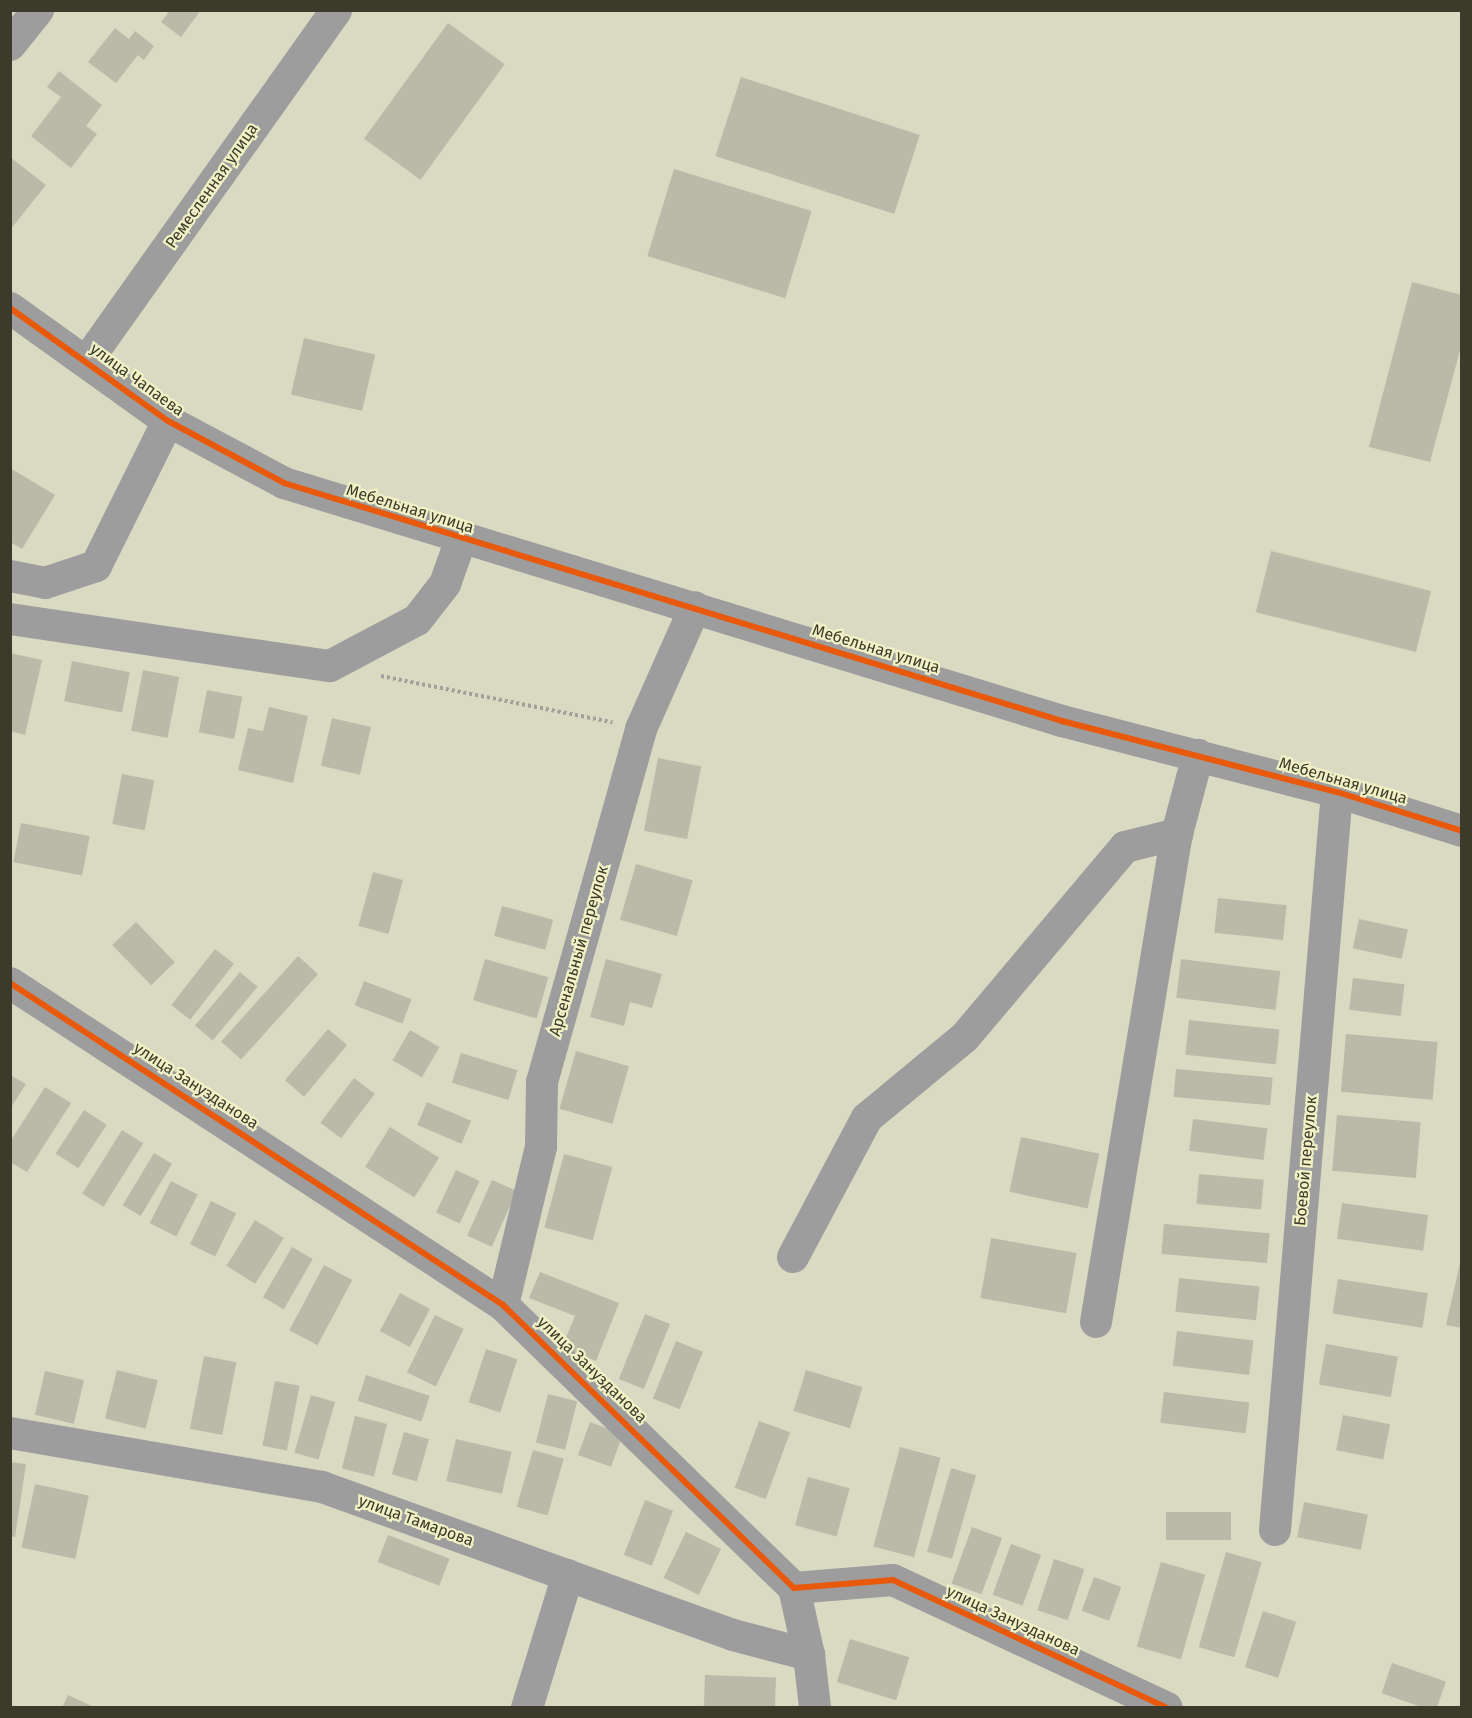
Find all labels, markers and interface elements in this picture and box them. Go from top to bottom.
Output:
street label: Ремесленная улица [162,120,262,252]
street label: улица Чапаева [86,339,188,421]
street label: Мебельная улица [344,480,476,538]
street label: Мебельная улица [810,620,942,678]
street label: Мебельная улица [1277,754,1409,808]
street label: Арсенальный переулок [545,864,613,1038]
street label: улица Занузданова [130,1038,262,1134]
street label: Боевой переулок [1291,1095,1321,1227]
street label: улица Занузданова [533,1313,651,1427]
street label: улица Тамарова [356,1491,476,1551]
street label: улица Занузданова [943,1582,1083,1660]

